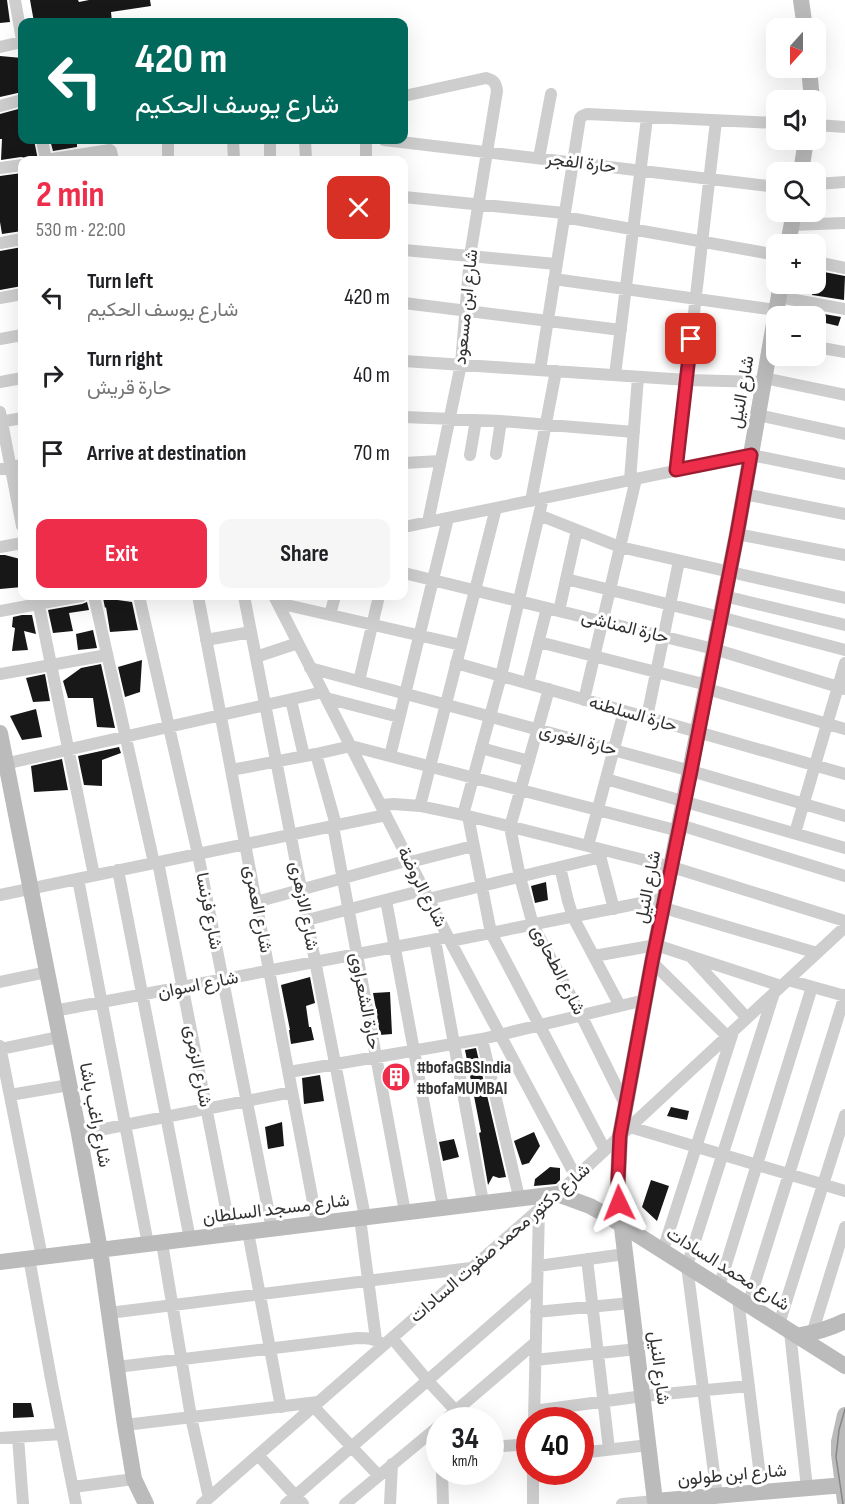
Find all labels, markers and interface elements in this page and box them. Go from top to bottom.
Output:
north arrow [766,18,826,78]
map controls [766,18,826,366]
text: 420 m [135,34,227,85]
icon: left [36,42,114,120]
text: شارع يوسف الحكيم [135,89,339,121]
button: sound [766,90,826,150]
street label: حارة الفجر [544,148,617,178]
button: search [766,162,826,222]
text: 2 min [36,174,105,217]
button: close [327,176,390,239]
text: 530 m · 22:00 [36,218,126,242]
button: + [766,234,826,294]
street label: شارع ابن مسعود [449,248,484,366]
text: Turn left [87,268,153,295]
icon: left [36,281,69,314]
text: 420 m [344,284,390,311]
text: شارع يوسف الحكيم [87,298,238,322]
button: − [766,306,826,366]
pin [665,313,716,364]
icon: arrive [674,322,707,355]
text: Turn right [87,346,163,373]
street label: شارع النيل [725,354,760,430]
icon: right [36,359,69,392]
text: 40 m [353,362,390,389]
text: حارة قريش [87,376,171,400]
icon: arrive [36,437,69,470]
text: Arrive at destination [87,440,246,467]
text: 70 m [354,440,390,467]
button: Exit [36,519,207,588]
button: Share [219,519,390,588]
street label: حارة المناشى [579,606,671,648]
street label: حارة السلطنه [587,691,679,737]
street label: حارة الغورى [537,720,619,760]
street label: شارع الروضة [392,843,451,931]
street label: شارع النيل [631,849,666,925]
street label: شارع الازهرى [284,860,323,953]
street label: شارع العمرى [238,863,277,955]
street label: شارع فرنسا [190,871,227,952]
street label: شارع الطحاوى [525,921,590,1019]
street label: حارة الشعراوى [345,951,385,1051]
street label: شارع اسوان [156,967,240,1004]
street label: شارع الزمرى [179,1023,216,1109]
place label: #bofaGBSIndia #bofaMUMBAI [417,1057,511,1099]
street label: شارع راغب باشا [74,1061,115,1169]
building icon: #bofaGBSIndia #bofaMUMBAI [380,1061,412,1093]
street label: شارع دكتور محمد صفوت السادات [406,1159,595,1328]
position arrow [587,1171,651,1235]
street label: شارع مسجد السلطان [201,1190,351,1229]
street label: شارع محمد السادات [662,1223,794,1316]
street label: شارع النيل [643,1330,674,1406]
speed limit sign: 40 [516,1407,594,1485]
text: 34 [451,1421,479,1457]
text: km/h [452,1452,478,1471]
street label: شارع ابن طولون [677,1460,788,1491]

